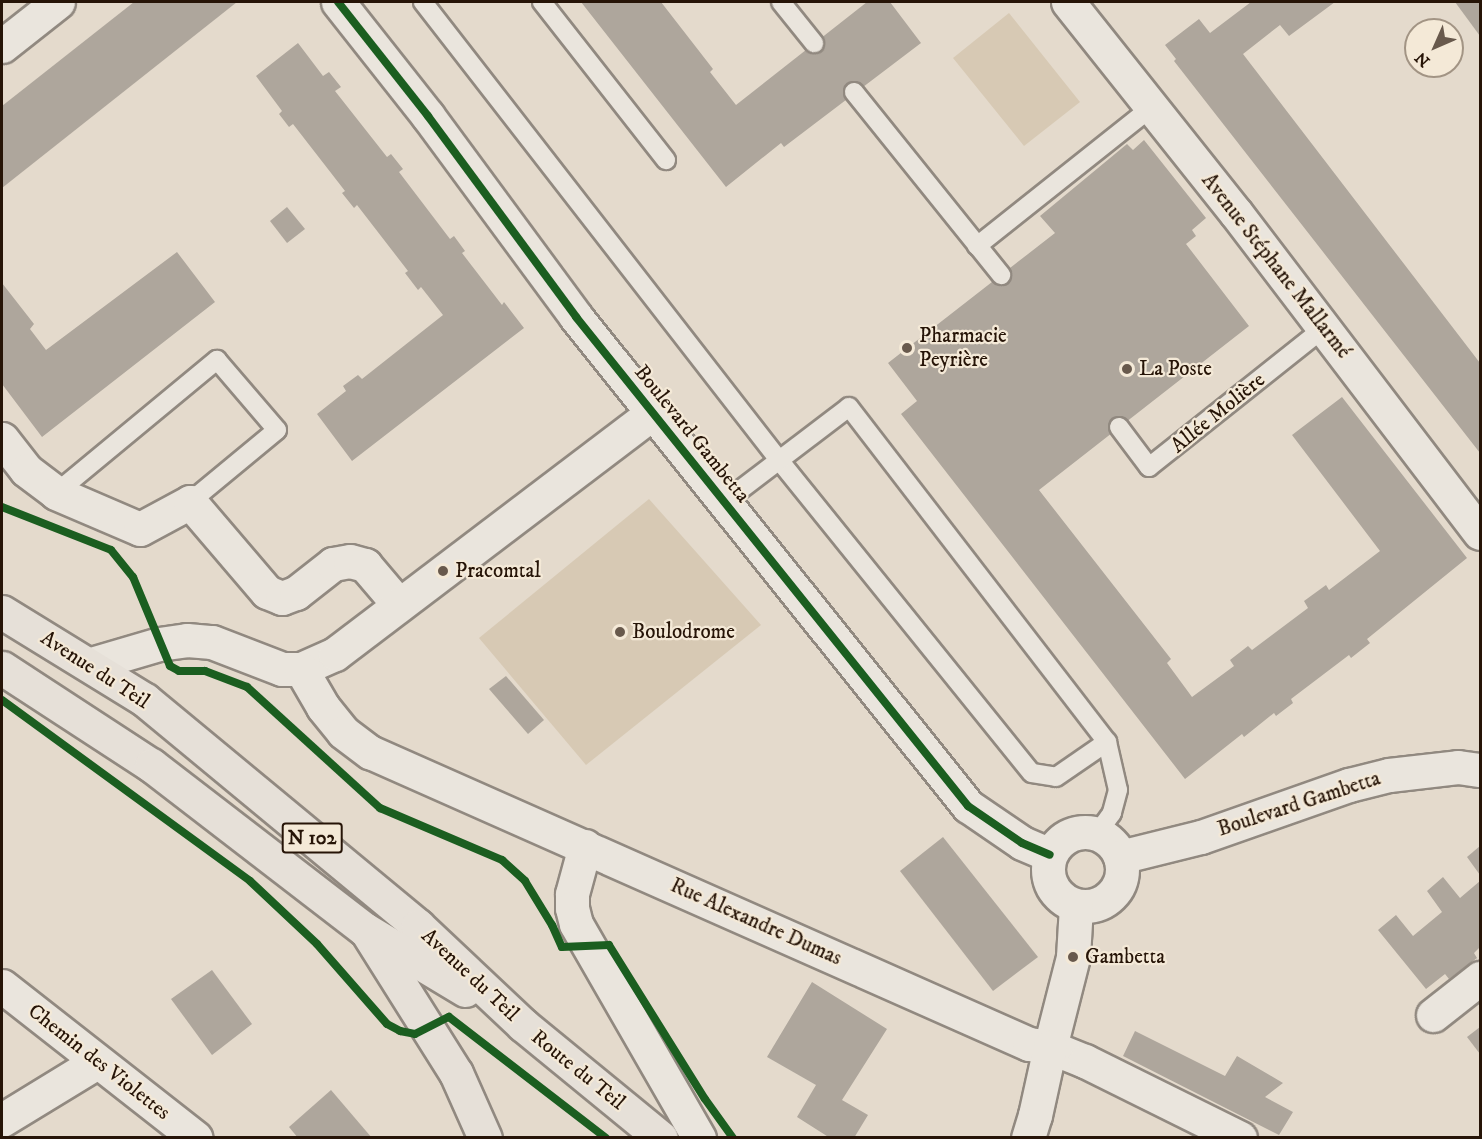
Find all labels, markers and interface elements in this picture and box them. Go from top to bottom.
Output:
north arrow [1404,18,1464,78]
text: N [1411,48,1434,71]
street label: Avenue Stéphane Mallarmé [1196,168,1356,364]
place label: Pharmacie Peyrière [919,323,1007,373]
marker: Pharmacie Peyrière [900,341,914,355]
place label: La Poste [1139,356,1212,382]
street label: Boulevard Gambetta [629,360,755,508]
marker: La Poste [1120,362,1134,376]
street label: Allée Molière [1166,367,1270,459]
place label: Pracomtal [455,558,541,584]
marker: Pracomtal [436,564,450,578]
place label: Boulodrome [632,619,735,645]
marker: Boulodrome [613,625,627,639]
street label: Avenue du Teil [36,626,154,714]
street label: Boulevard Gambetta [1214,766,1384,842]
road number: N 102 [280,821,344,855]
street label: Rue Alexandre Dumas [666,873,846,971]
street label: Avenue du Teil [416,923,524,1027]
place label: Gambetta [1085,944,1165,970]
marker: Gambetta [1066,950,1080,964]
street label: Chemin des Violettes [23,999,175,1125]
street label: Route du Teil [526,1025,630,1115]

